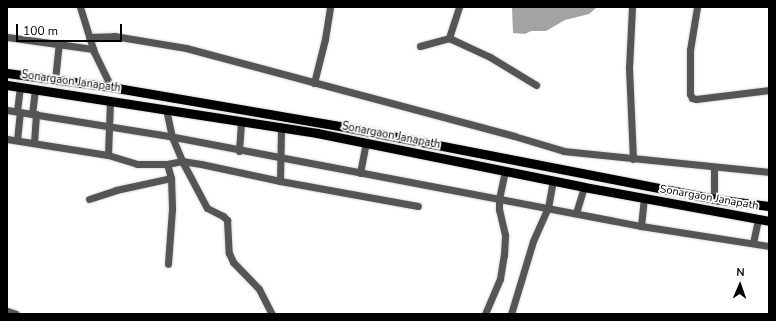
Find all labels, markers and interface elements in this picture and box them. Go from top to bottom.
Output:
scale bar [18,16,124,42]
text: 100 m [23,23,58,39]
street label: Sonargaon Janapath [21,68,121,96]
street label: Sonargaon Janapath [341,120,441,152]
street label: Sonargaon Janapath [659,183,759,213]
north arrow [720,265,760,305]
text: N [736,265,745,280]

